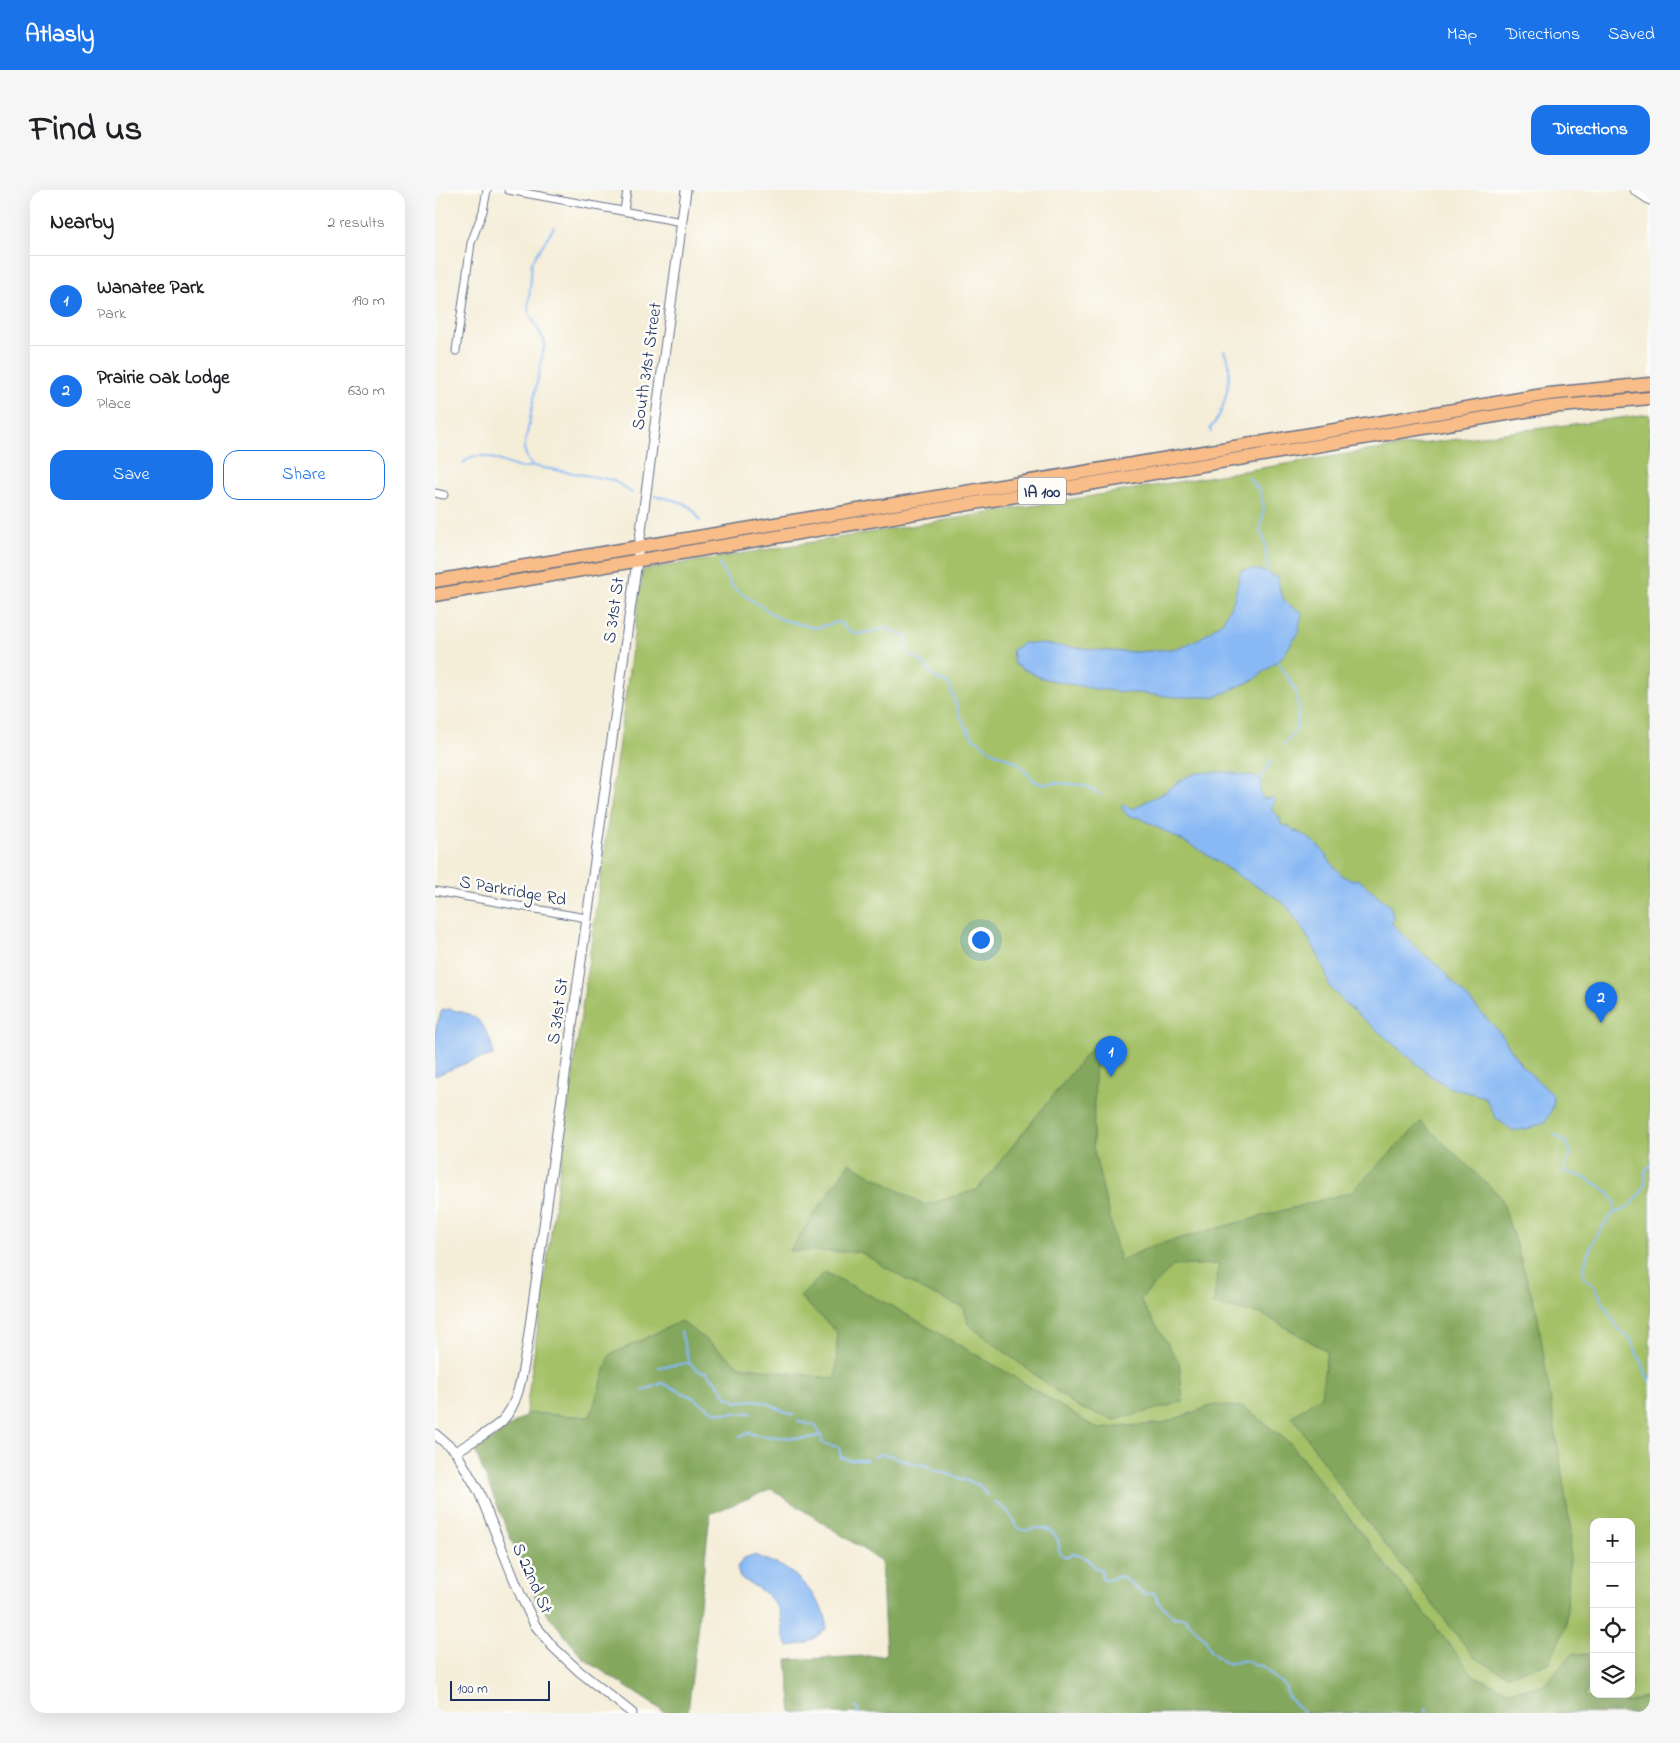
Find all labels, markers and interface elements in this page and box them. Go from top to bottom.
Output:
text: Atlasly [25,18,94,53]
text: Map [1447,22,1477,48]
text: Directions [1505,22,1580,48]
text: Saved [1608,22,1655,48]
text: Find us [30,105,142,156]
button: Directions [1531,105,1650,155]
text: Nearby [50,208,114,238]
text: 2 results [327,211,385,235]
text: Wanatee Park [97,275,204,302]
text: 1 [63,289,69,313]
text: 190 m [352,289,385,313]
street label: South 31st Street [626,301,670,432]
text: Park [97,302,126,326]
text: Prairie Oak Lodge [97,365,229,392]
text: 2 [62,379,70,403]
text: 630 m [348,379,385,403]
text: Place [97,392,131,416]
button: Save [50,450,213,500]
button: Share [223,450,385,500]
road number: IA 100 [1018,478,1066,504]
street label: S 31st St [597,576,632,645]
street label: S Parkridge Rd [457,870,568,915]
your location [968,927,994,953]
street label: S 31st St [541,977,576,1046]
pin: 2 [1585,982,1617,1023]
pin: 1 [1095,1036,1127,1077]
map controls [1590,1518,1635,1698]
button: + [1590,1518,1635,1563]
street label: S 22nd St [504,1539,558,1618]
button: − [1590,1563,1635,1608]
button: locate [1590,1608,1635,1653]
button: layers [1590,1653,1635,1698]
scale bar [450,1678,550,1701]
text: 100 m [457,1679,488,1700]

